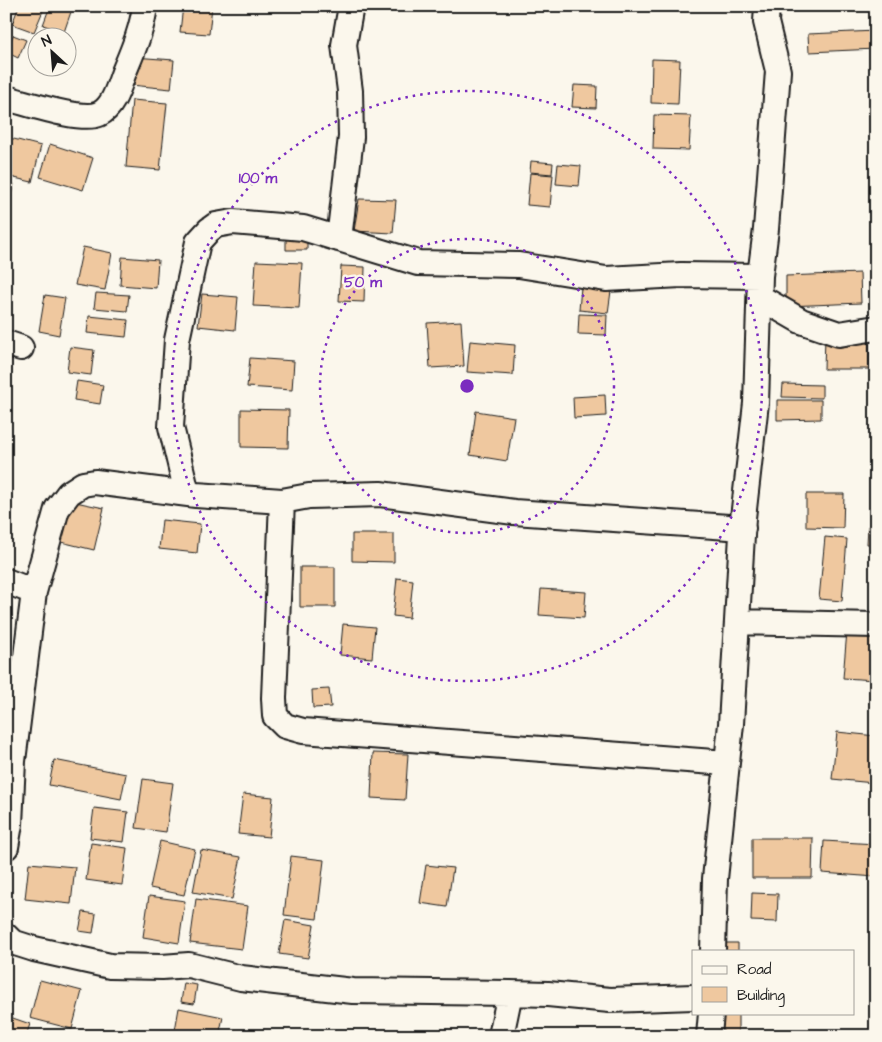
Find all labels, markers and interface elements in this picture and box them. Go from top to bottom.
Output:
north arrow [28,28,78,78]
text: N [38,30,55,52]
text: 100 m [239,168,278,189]
text: 50 m [344,272,382,293]
centre of rings [458,377,476,395]
legend [692,950,854,1014]
text: Road [737,959,772,980]
text: Building [737,985,785,1007]

